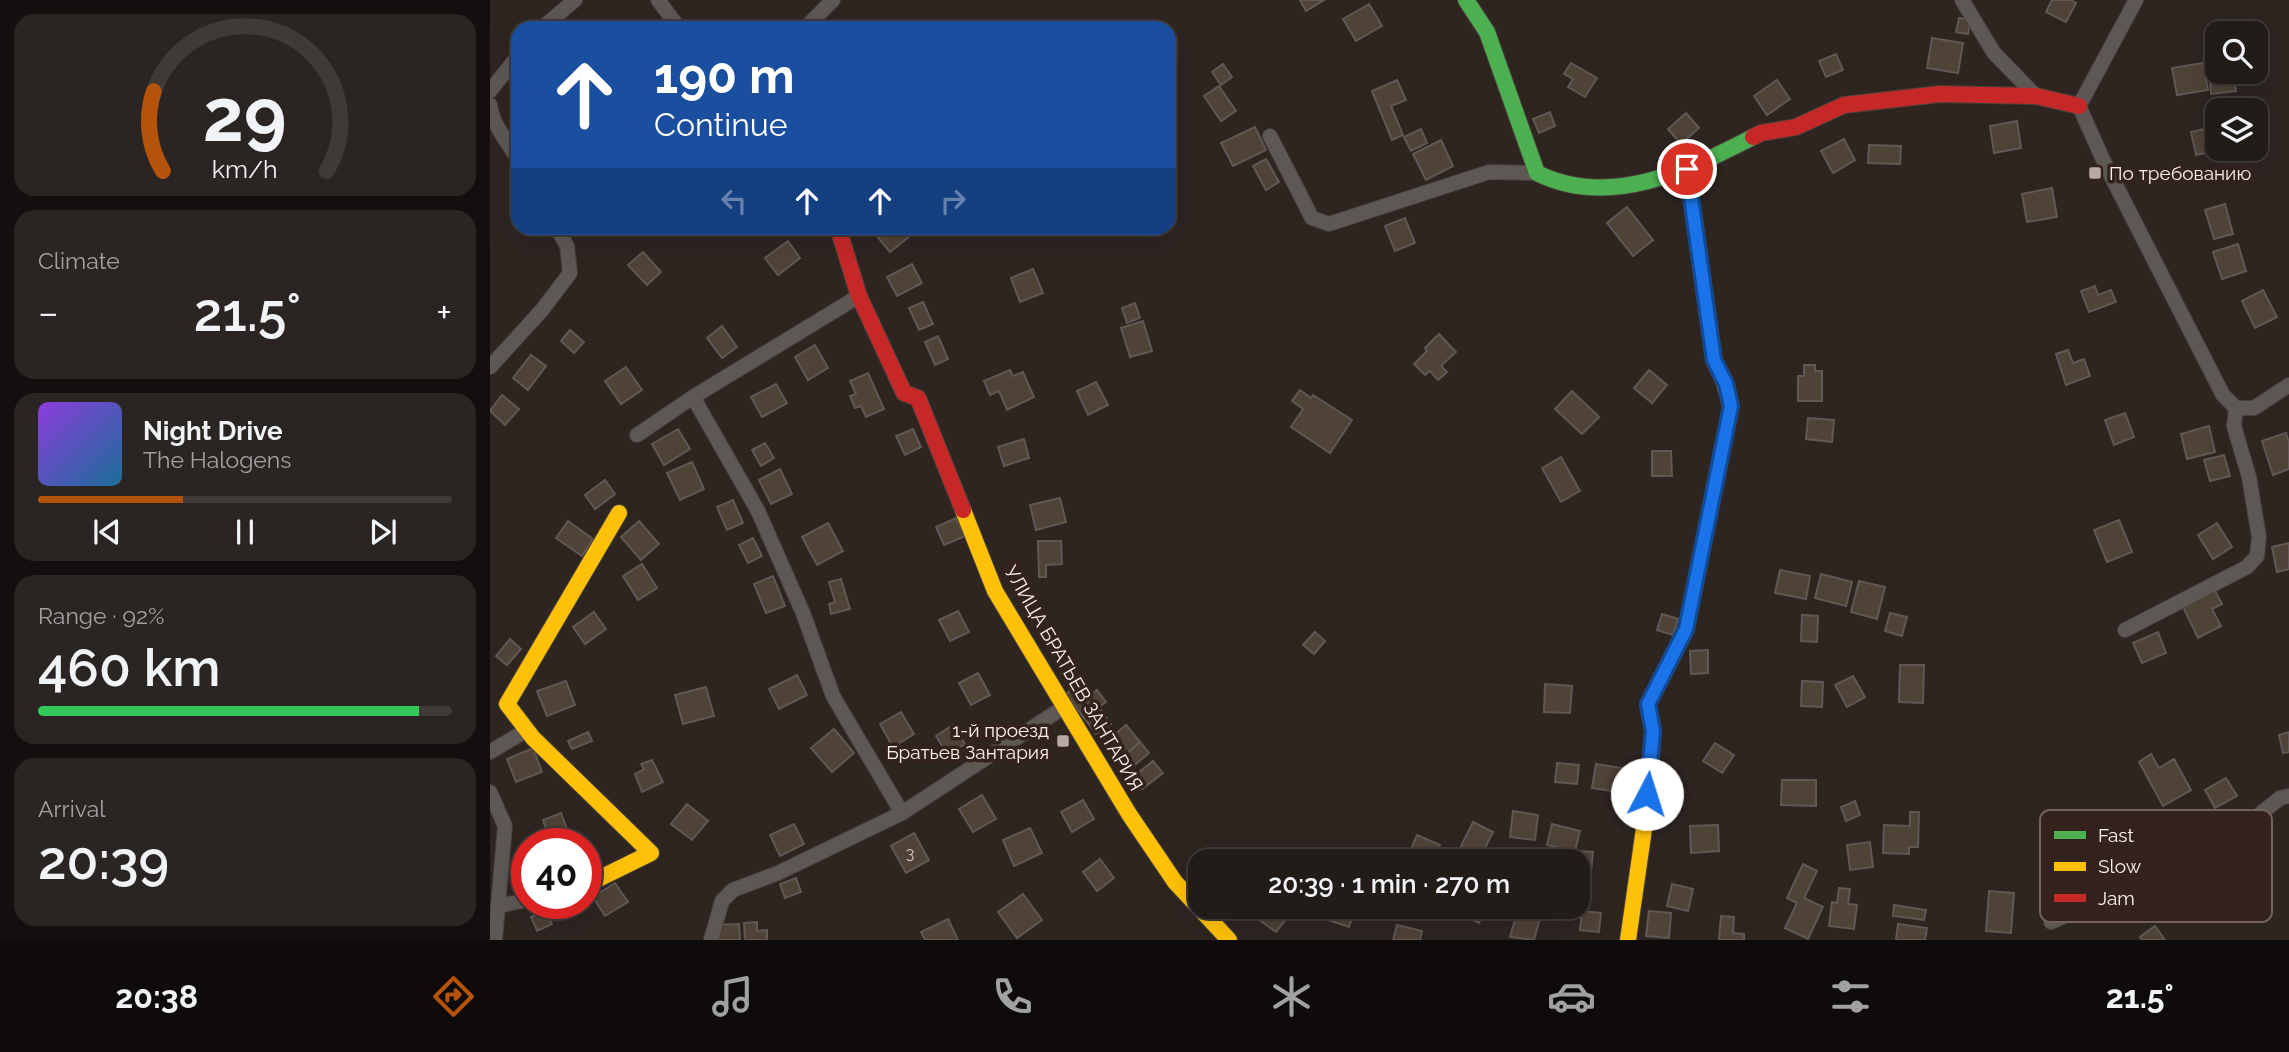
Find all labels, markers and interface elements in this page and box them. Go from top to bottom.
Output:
map controls [2205,21,2268,161]
button: search [2205,21,2268,84]
text: 190 m [654,47,795,104]
icon: ahead [539,49,630,140]
text: 29 [203,73,287,158]
button: layers [2205,98,2268,161]
text: Continue [654,106,788,143]
pin [1657,139,1717,199]
icon: arrive [1668,150,1706,188]
text: km/h [212,154,278,184]
place label: По требованию [2109,162,2251,184]
marker: По требованию [2087,165,2103,181]
icon: left [715,182,753,220]
icon: ahead [788,182,826,220]
icon: ahead [861,182,899,220]
icon: right [934,182,972,220]
text: Climate [38,247,120,274]
text: 21.5° [194,282,301,343]
text: − [38,290,58,335]
text: + [436,290,452,335]
text: Night Drive [143,416,282,446]
text: The Halogens [143,446,291,473]
icon: previous [88,513,126,551]
icon: pause [226,513,264,551]
icon: next [364,513,402,551]
street label: УЛИЦА БРАТЬЕВ ЗАНТАРИЯ [1000,561,1148,795]
text: Range · 92% [38,602,164,629]
text: 460 km [38,637,220,698]
place label: 1-й проезд Братьев Зантария [886,719,1049,763]
marker: 1-й проезд Братьев Зантария [1055,733,1071,749]
position arrow [1610,757,1684,831]
text: Arrival [38,795,105,822]
legend [2040,810,2272,922]
text: Fast [2098,824,2134,846]
speed limit sign: 40 [511,828,602,919]
text: 20:39 [38,830,169,891]
house number: 3 [906,844,914,863]
text: Slow [2098,855,2142,877]
text: 20:39 · 1 min · 270 m [1268,869,1510,899]
text: Jam [2098,887,2135,909]
icon: directions [429,972,478,1021]
icon: music [708,972,757,1021]
icon: phone [988,972,1037,1021]
icon: climate [1267,972,1316,1021]
icon: car [1547,972,1596,1021]
icon: filters [1826,972,1875,1021]
text: 20:38 [115,978,198,1015]
text: 21.5° [2106,978,2174,1015]

